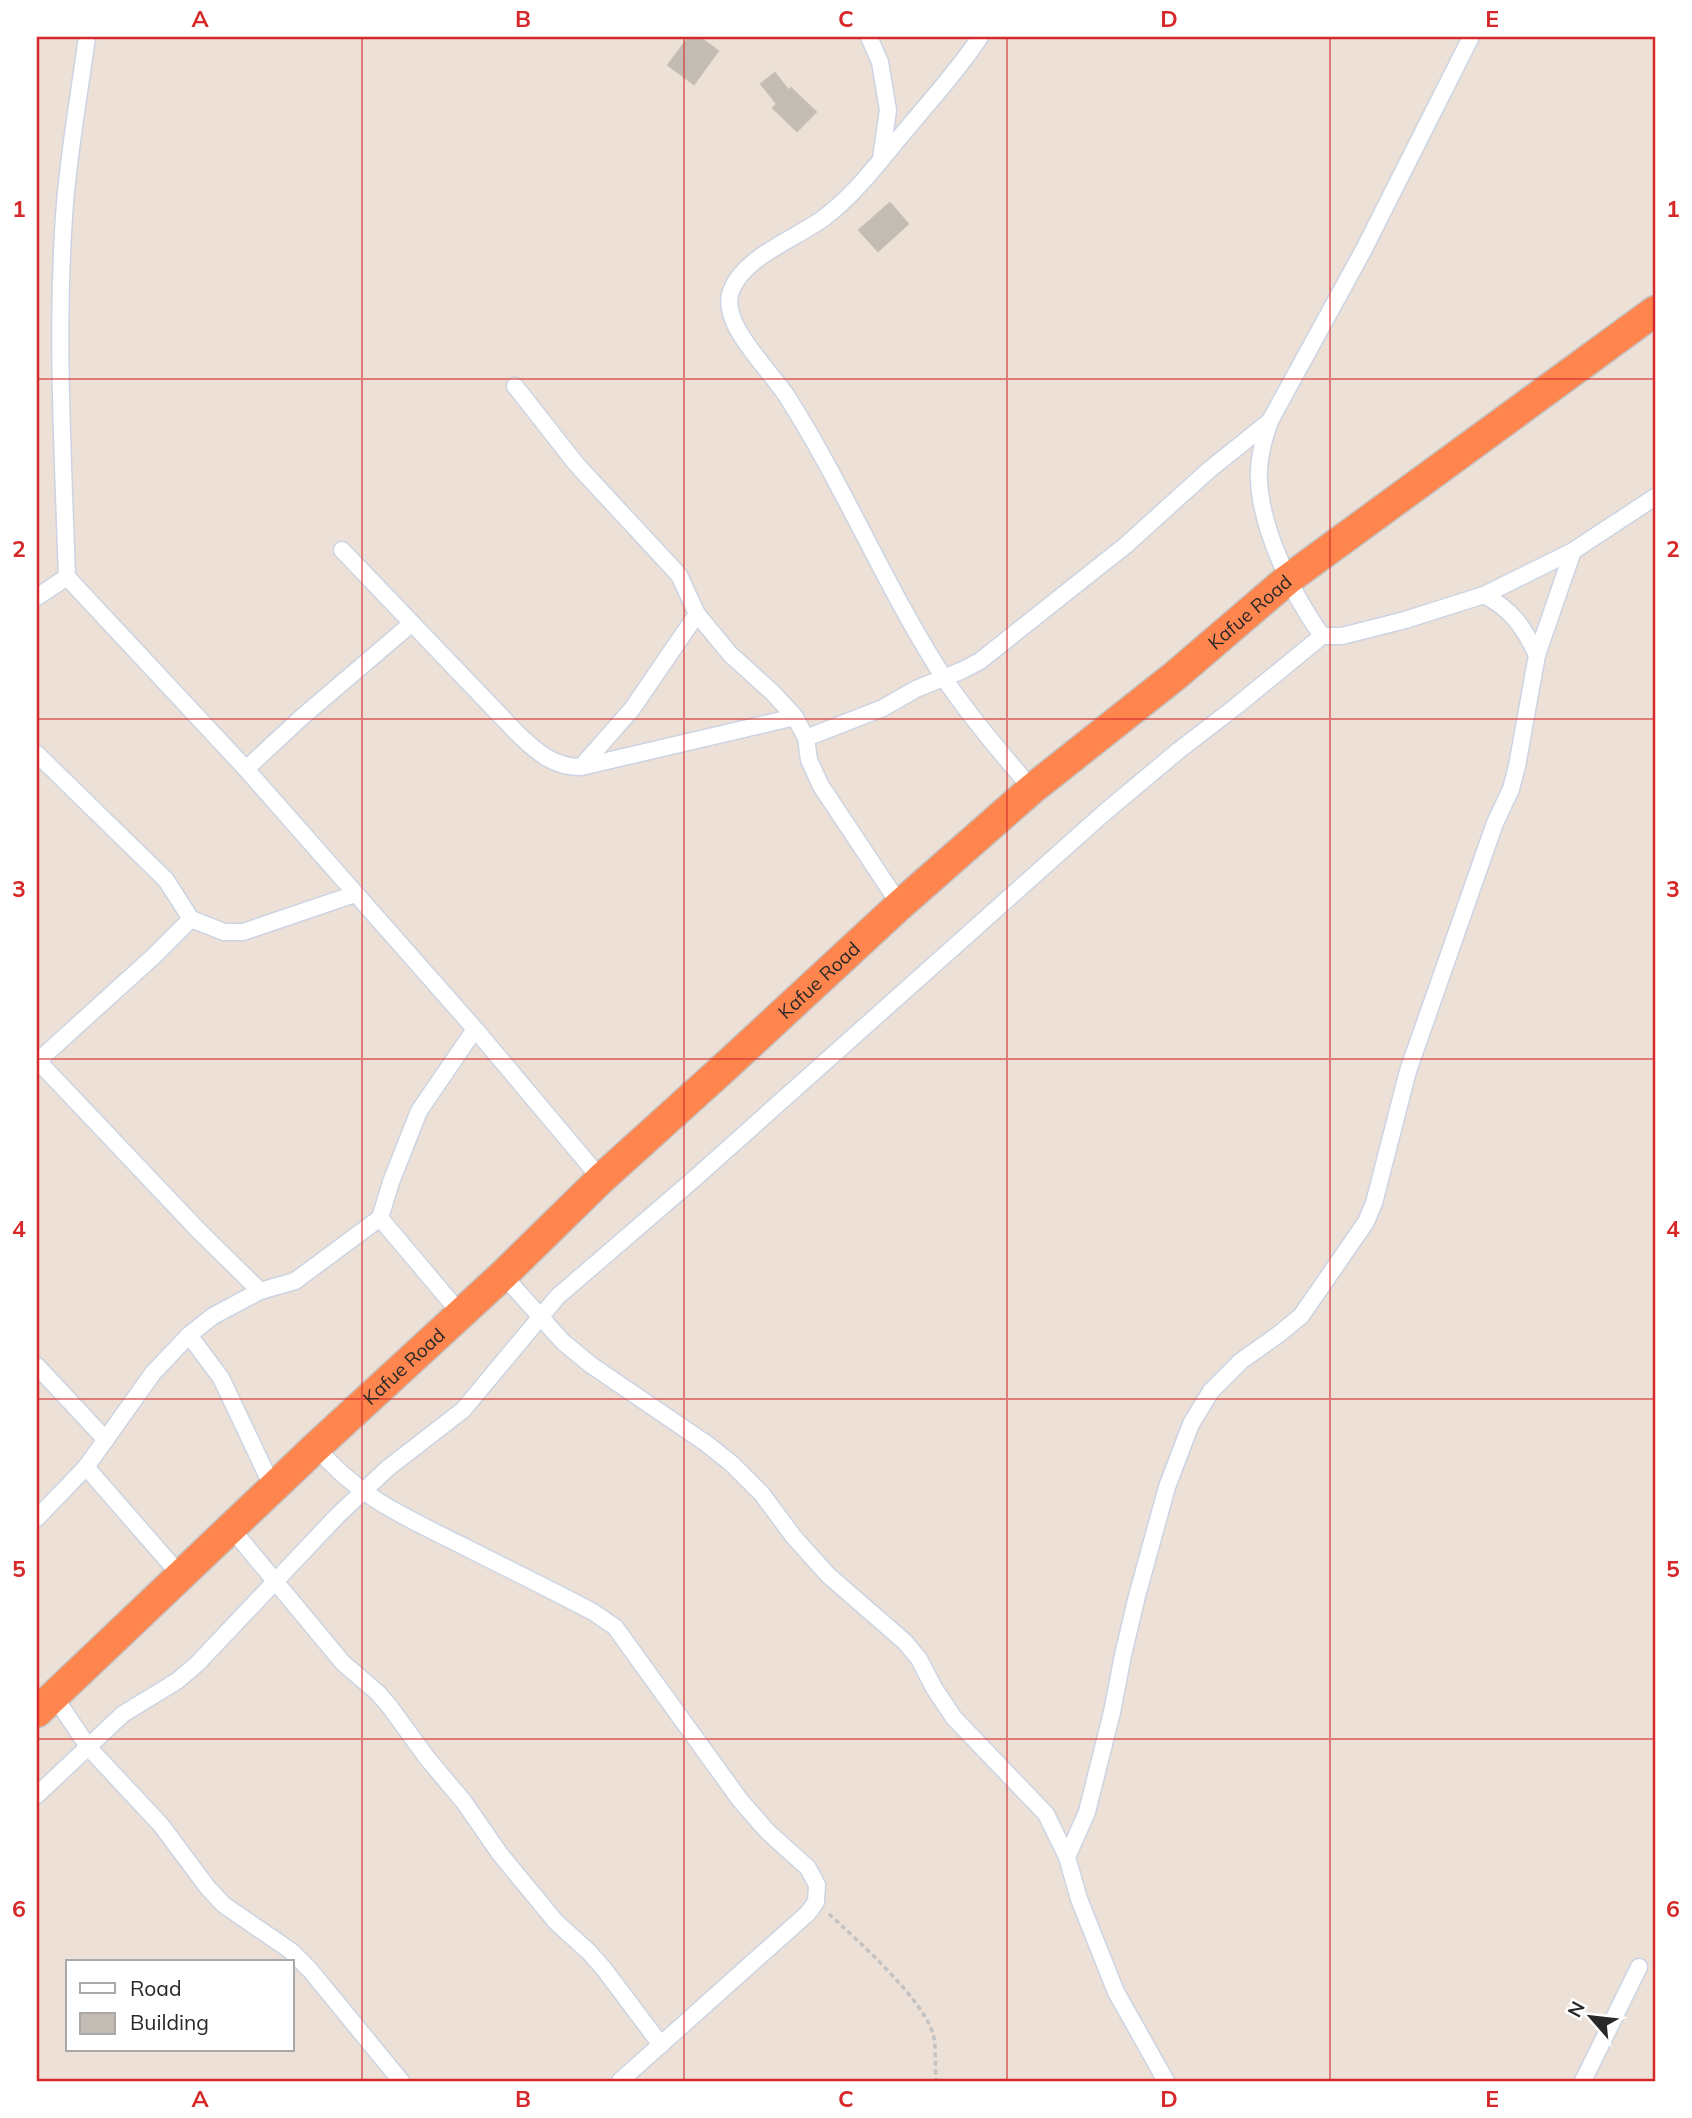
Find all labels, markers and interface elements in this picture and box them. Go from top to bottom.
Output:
text: A [191,4,209,33]
text: B [515,4,531,33]
text: C [838,4,854,33]
text: D [1160,4,1178,33]
text: E [1485,4,1499,33]
text: 1 [12,194,26,223]
text: 1 [1666,194,1680,223]
text: 2 [12,534,26,563]
text: 2 [1666,534,1680,563]
street label: Kafue Road [1203,569,1297,654]
text: 3 [12,874,26,903]
text: 3 [1666,874,1680,903]
street label: Kafue Road [773,936,865,1024]
text: 4 [12,1214,26,1243]
text: 4 [1666,1214,1680,1243]
street label: Kafue Road [358,1323,450,1410]
text: 5 [12,1554,26,1583]
text: 5 [1666,1554,1680,1583]
text: 6 [12,1894,26,1923]
text: 6 [1666,1894,1680,1923]
legend [66,1960,294,2052]
text: Road [130,1975,181,2001]
north arrow [1556,1982,1626,2052]
text: N [1562,1997,1590,2021]
text: Building [130,2009,209,2035]
text: A [191,2084,209,2113]
text: B [515,2084,531,2113]
text: C [838,2084,854,2113]
text: D [1160,2084,1178,2113]
text: E [1485,2084,1499,2113]

